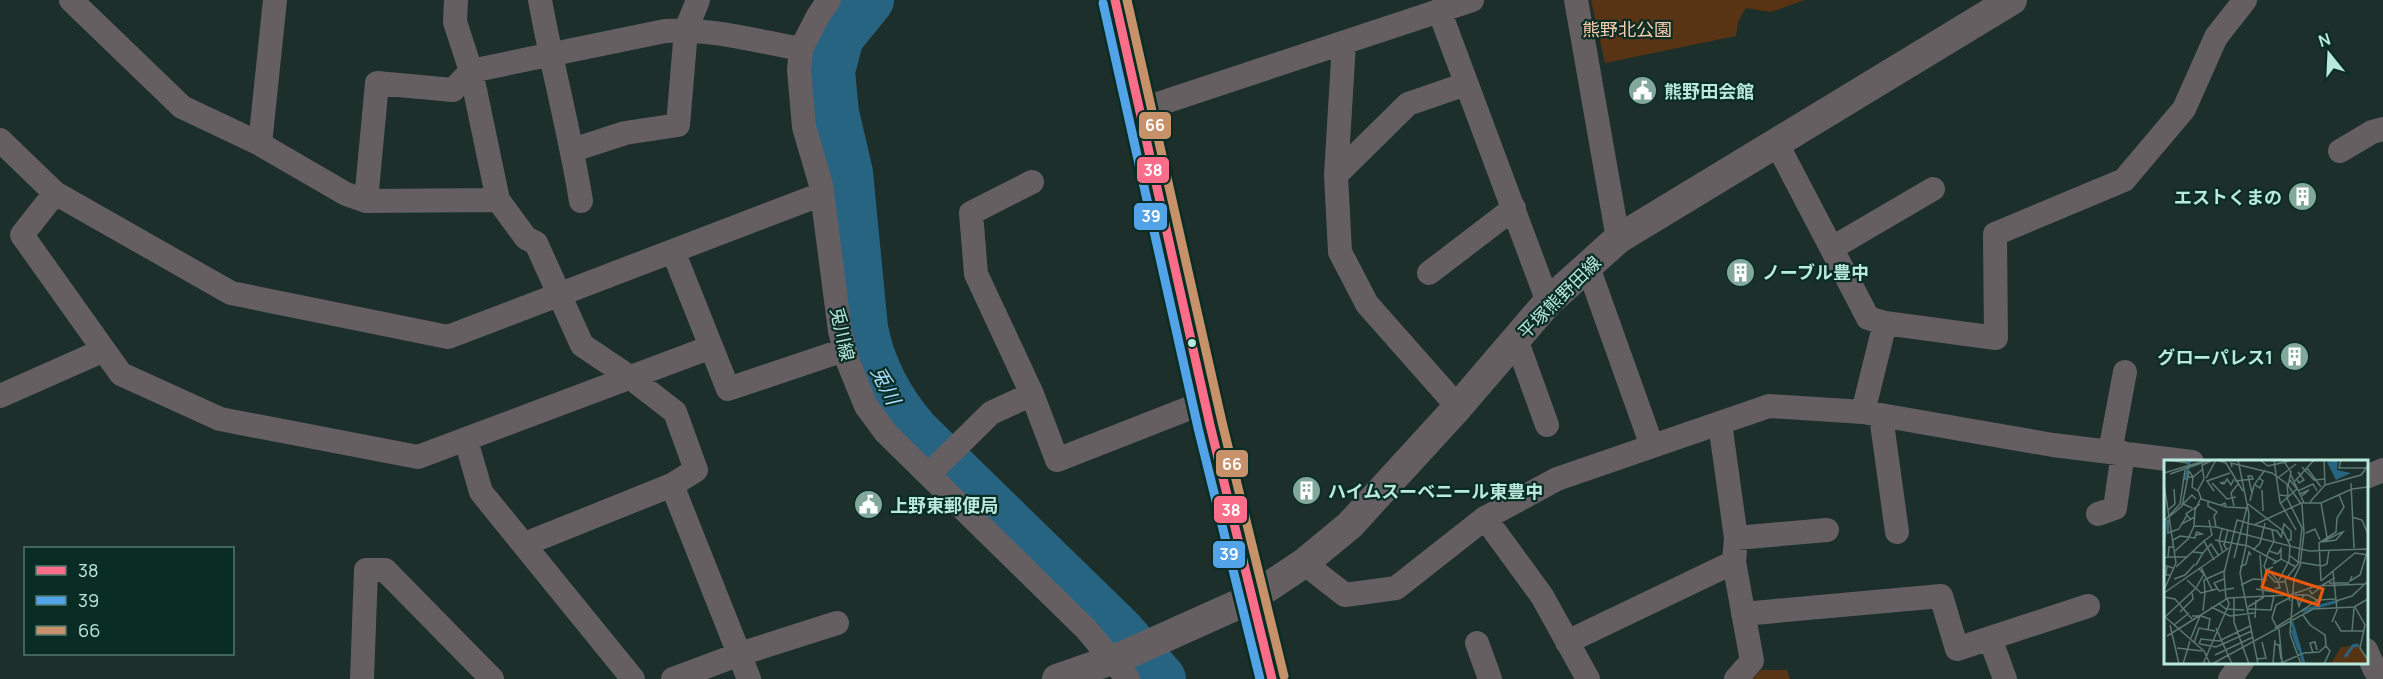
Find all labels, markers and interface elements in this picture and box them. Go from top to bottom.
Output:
park label: 熊野北公園 [1582,17,1672,41]
north arrow [2299,24,2359,84]
text: N [2315,27,2333,52]
public building icon: 熊野田会館 [1627,75,1659,107]
place label: 熊野田会館 [1664,79,1754,103]
line badge: 66 [1138,111,1172,140]
text: 66 [1145,114,1165,136]
line badge: 38 [1136,156,1170,184]
text: 38 [1143,159,1163,181]
building icon: エストくまの [2287,181,2319,213]
place label: エストくまの [2174,185,2282,209]
line badge: 39 [1133,202,1168,231]
text: 39 [1141,205,1161,227]
street label: 平塚熊野田線 [1512,250,1606,344]
building icon: ノーブル豊中 [1725,256,1757,288]
place label: ノーブル豊中 [1762,260,1869,284]
street label: 兎川線 [826,305,860,363]
unlabelled marker [1186,337,1198,349]
building icon: グローパレス1 [2278,341,2310,373]
place label: グローパレス1 [2157,345,2273,369]
water label: 兎川 [865,361,908,411]
line badge: 66 [1215,449,1249,478]
text: 66 [1222,453,1242,475]
inset map [2164,460,2368,664]
building icon: ハイムスーベニール東豊中 [1291,475,1323,507]
place label: ハイムスーベニール東豊中 [1328,479,1543,503]
public building icon: 上野東郵便局 [853,489,885,521]
place label: 上野東郵便局 [890,493,998,517]
line badge: 38 [1213,495,1248,524]
text: 38 [1221,499,1241,521]
line badge: 39 [1212,540,1246,569]
text: 39 [1219,543,1239,565]
legend [24,547,234,655]
text: 38 [78,558,98,582]
text: 39 [78,588,99,612]
text: 66 [78,618,100,642]

